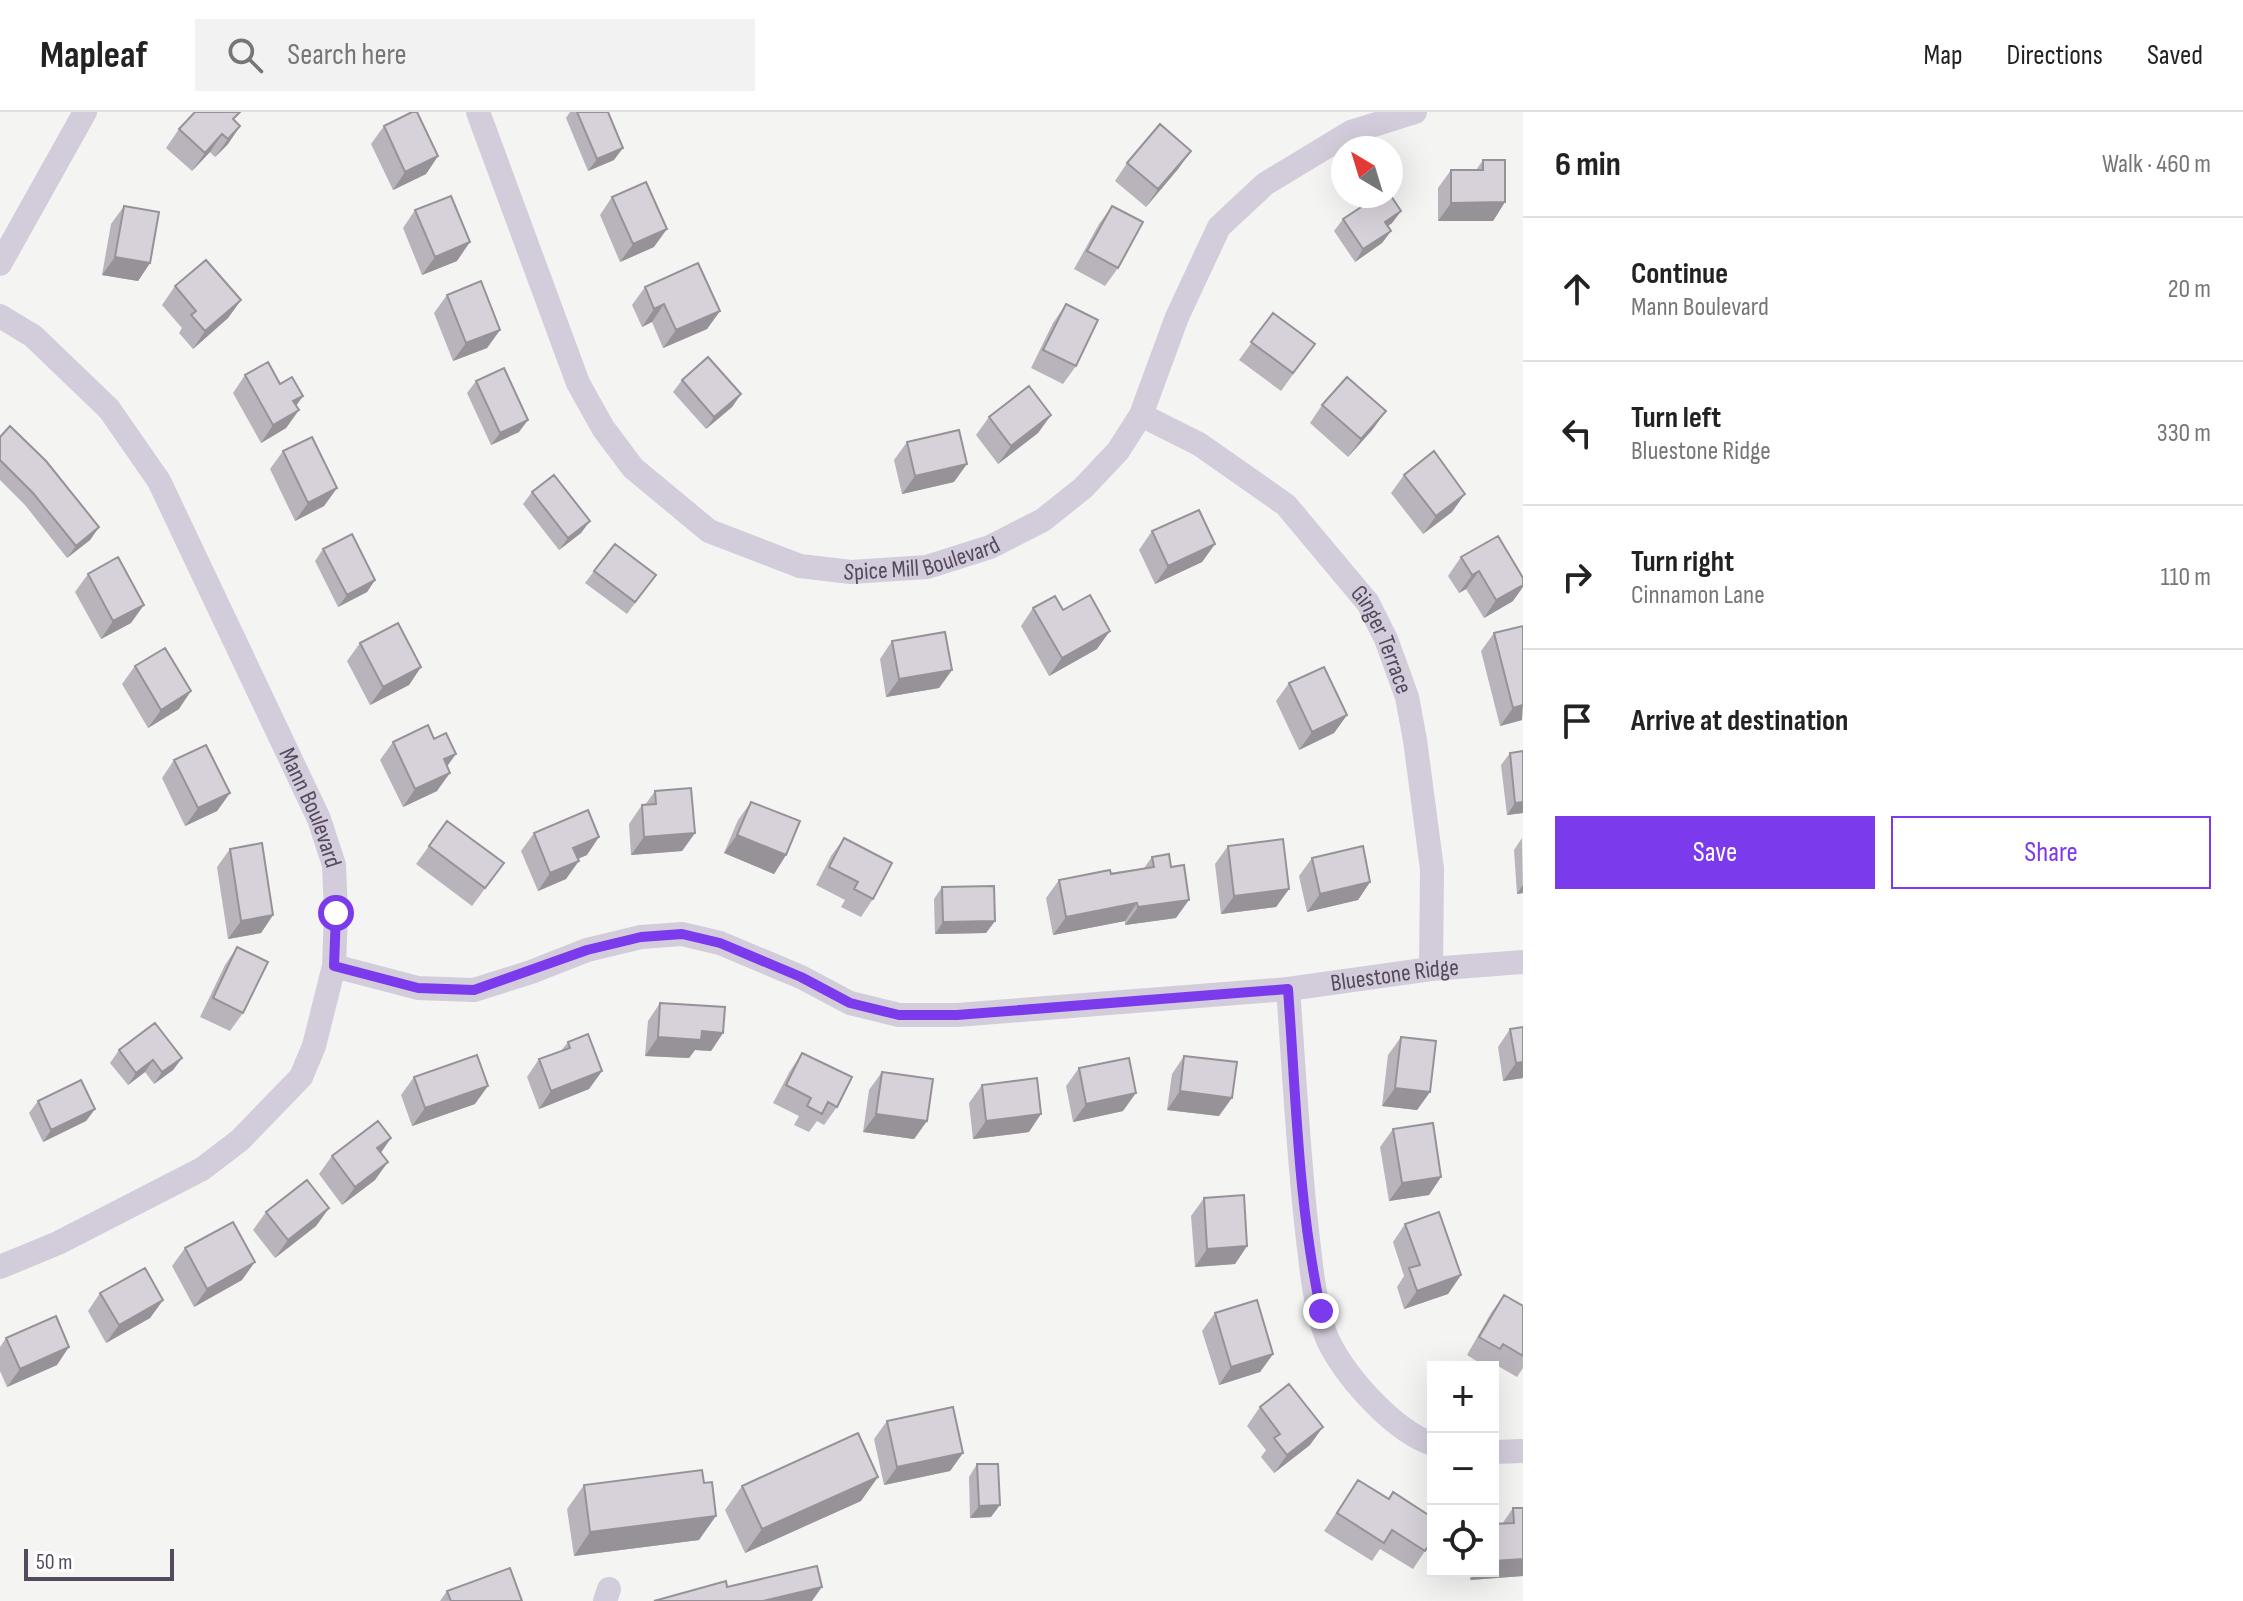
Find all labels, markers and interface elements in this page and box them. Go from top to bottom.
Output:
search box [195,19,755,91]
text: Mapleaf [40,33,147,78]
icon: search [223,33,267,77]
text: Search here [287,37,407,73]
text: Map [1924,39,1963,72]
text: Directions [2007,39,2103,72]
text: Saved [2147,39,2203,72]
north arrow [1331,136,1403,208]
text: 6 min [1555,144,1621,185]
text: Walk · 460 m [2102,149,2211,180]
text: Continue [1631,256,1728,292]
icon: ahead [1555,267,1599,311]
text: 20 m [2168,274,2211,305]
text: Mann Boulevard [1631,292,1769,323]
text: Turn left [1631,400,1721,436]
icon: left [1555,411,1599,455]
text: 330 m [2157,418,2211,449]
text: Bluestone Ridge [1631,436,1771,467]
street label: Spice Mill Boulevard [842,530,1005,587]
text: Turn right [1631,544,1734,580]
icon: right [1555,555,1599,599]
text: 110 m [2160,562,2211,593]
street label: Ginger Terrace [1345,579,1419,698]
text: Cinnamon Lane [1631,580,1765,611]
icon: arrive [1555,699,1599,743]
text: Arrive at destination [1631,703,1848,739]
street label: Mann Boulevard [273,743,348,871]
button: Save [1555,816,1875,889]
button: Share [1891,816,2211,889]
route start [318,895,354,931]
street label: Bluestone Ridge [1329,952,1460,997]
route end [1303,1293,1339,1329]
map controls [1427,1361,1499,1577]
button: + [1427,1361,1499,1433]
button: − [1427,1433,1499,1505]
button: locate [1427,1505,1499,1577]
scale bar [24,1545,174,1581]
text: 50 m [36,1549,72,1576]

